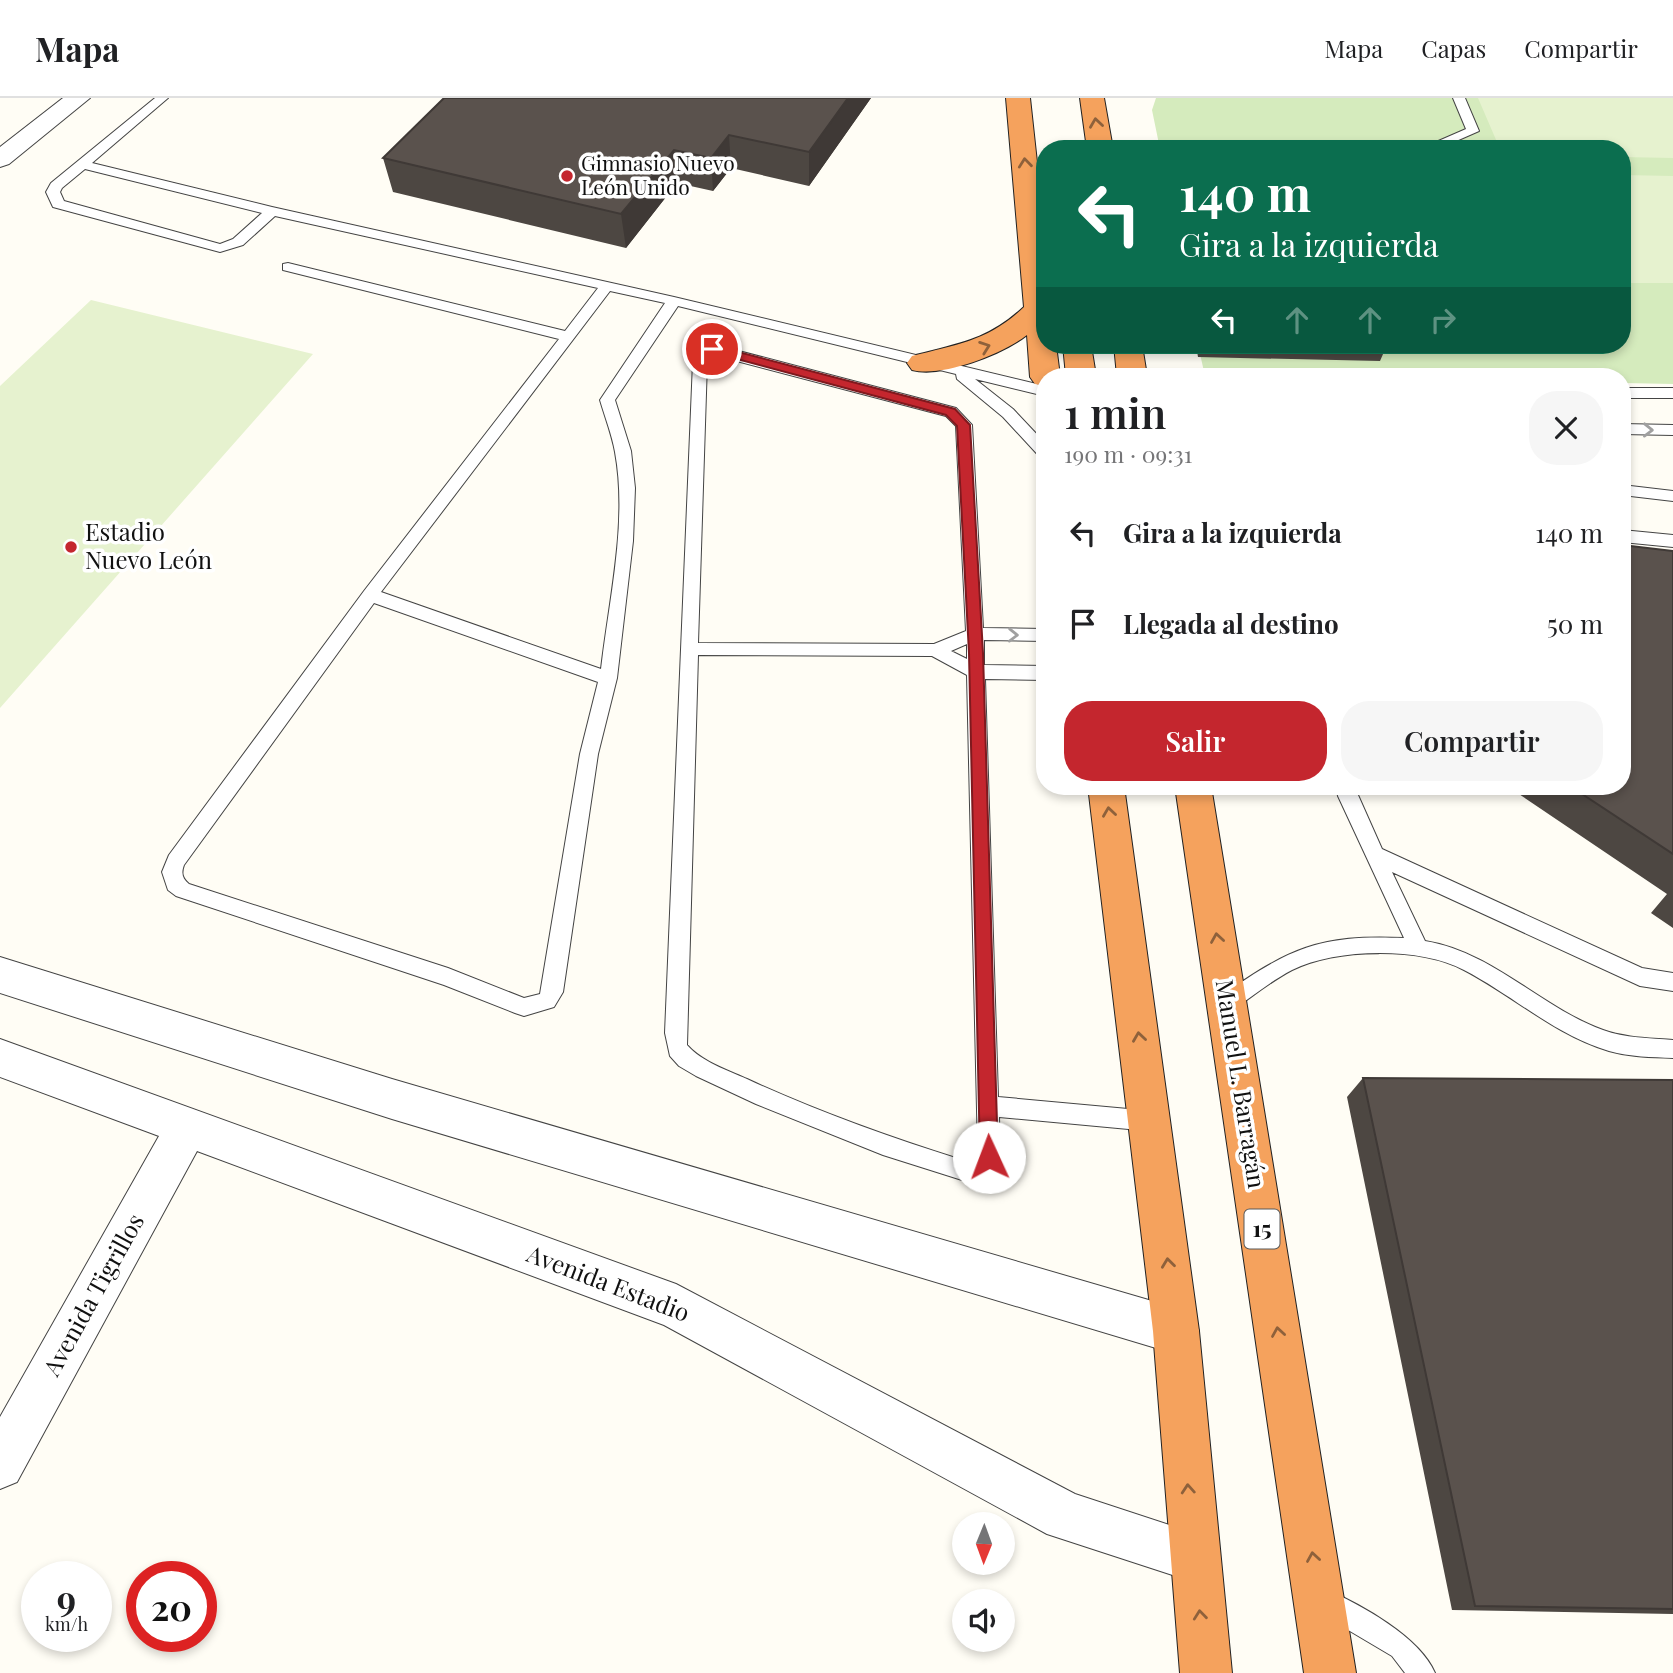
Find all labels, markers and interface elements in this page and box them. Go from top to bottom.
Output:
text: Mapa [35,26,119,70]
text: Mapa [1325,32,1383,64]
text: Capas [1421,32,1486,64]
text: Compartir [1524,32,1638,64]
one-way arrow [1089,118,1104,129]
place label: Gimnasio Nuevo León Unido [581,148,735,200]
one-way arrow [1018,157,1033,169]
text: 140 m [1179,159,1311,224]
marker: Gimnasio Nuevo León Unido [559,168,575,184]
icon: left [1064,168,1155,259]
text: Gira a la izquierda [1179,222,1439,265]
icon: left [1205,301,1243,339]
icon: ahead [1278,301,1316,339]
icon: ahead [1351,301,1389,339]
icon: right [1424,301,1462,339]
pin [682,319,742,379]
icon: arrive [693,330,731,368]
one-way arrow [978,341,990,355]
text: 1 min [1064,384,1166,440]
button: close [1529,391,1603,465]
one-way arrow [1643,422,1653,438]
text: 190 m · 09:31 [1064,438,1192,469]
icon: left [1064,514,1102,552]
place label: Estadio Nuevo León [85,515,212,575]
text: Gira a la izquierda [1123,515,1342,550]
text: 140 m [1535,515,1603,550]
marker: Estadio Nuevo León [63,539,79,555]
icon: arrive [1064,605,1102,643]
text: Llegada al destino [1123,606,1339,641]
text: 50 m [1547,606,1603,641]
one-way arrow [1007,627,1018,642]
button: Salir [1064,701,1327,781]
button: Compartir [1341,701,1603,781]
one-way arrow [1102,806,1117,818]
one-way arrow [1210,932,1225,944]
street label: Manuel L. Barragán [1210,977,1274,1190]
one-way arrow [1131,1031,1146,1043]
position arrow [952,1120,1026,1194]
street label: Avenida Tigrillos [34,1207,150,1382]
road number: 15 [1244,1210,1280,1248]
street label: Avenida Estadio [522,1236,695,1328]
one-way arrow [1160,1257,1175,1269]
one-way arrow [1271,1326,1286,1338]
one-way arrow [1181,1484,1196,1495]
north arrow [952,1512,1015,1575]
map controls [952,1512,1015,1652]
one-way arrow [1306,1551,1321,1563]
speed limit sign: 20 [126,1561,217,1652]
text: 9 [57,1574,76,1621]
button: sound [952,1589,1015,1652]
one-way arrow [1193,1609,1208,1620]
text: km/h [45,1612,88,1636]

